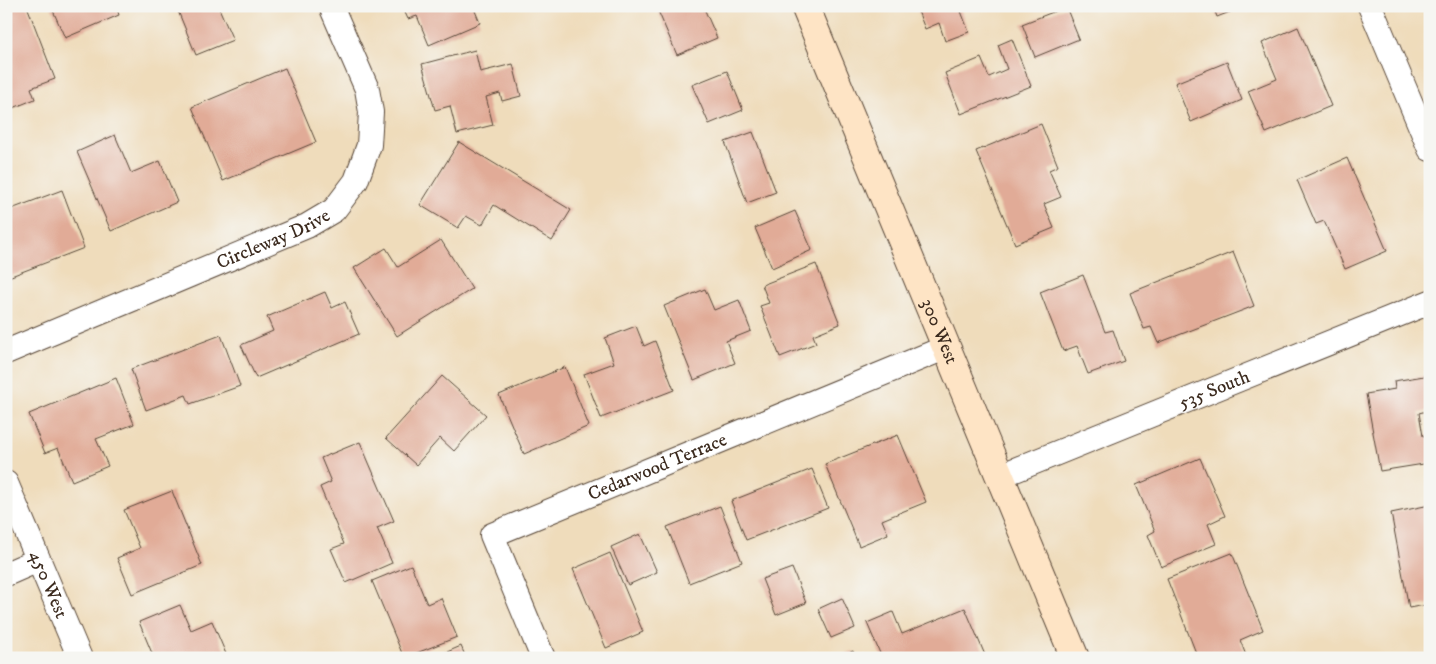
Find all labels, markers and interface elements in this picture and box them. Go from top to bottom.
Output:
street label: Circleway Drive [213,204,334,274]
street label: 300 West [916,295,963,367]
street label: 535 South [1175,365,1253,414]
street label: Cedarwood Terrace [584,428,730,506]
street label: 450 West [24,547,73,622]

